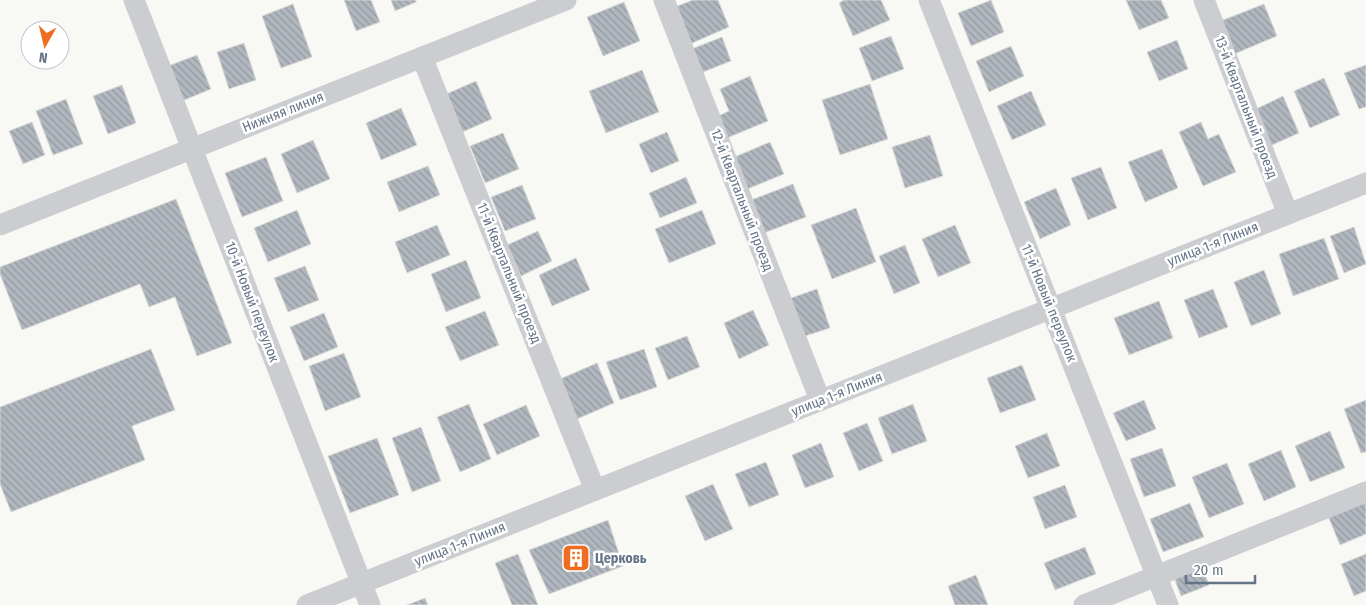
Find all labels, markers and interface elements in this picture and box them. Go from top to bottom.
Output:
north arrow [20,20,70,70]
street label: 13-й Квартальный проезд [1211,33,1281,181]
text: N [38,48,49,66]
street label: Нижняя линия [240,88,326,136]
street label: 12-й Квартальный проезд [707,126,777,274]
street label: 11-й Квартальный проезд [473,200,545,346]
street label: улица 1-я Линия [1165,218,1261,270]
street label: 10-й Новый переулок [221,239,283,365]
street label: 11-й Новый переулок [1018,242,1081,365]
street label: улица 1-я Линия [789,368,885,420]
street label: улица 1-я Линия [412,518,508,570]
building icon: Церковь [561,543,591,573]
place label: Церковь [595,550,647,567]
scale bar [1186,552,1255,584]
text: 20 m [1194,561,1224,579]

